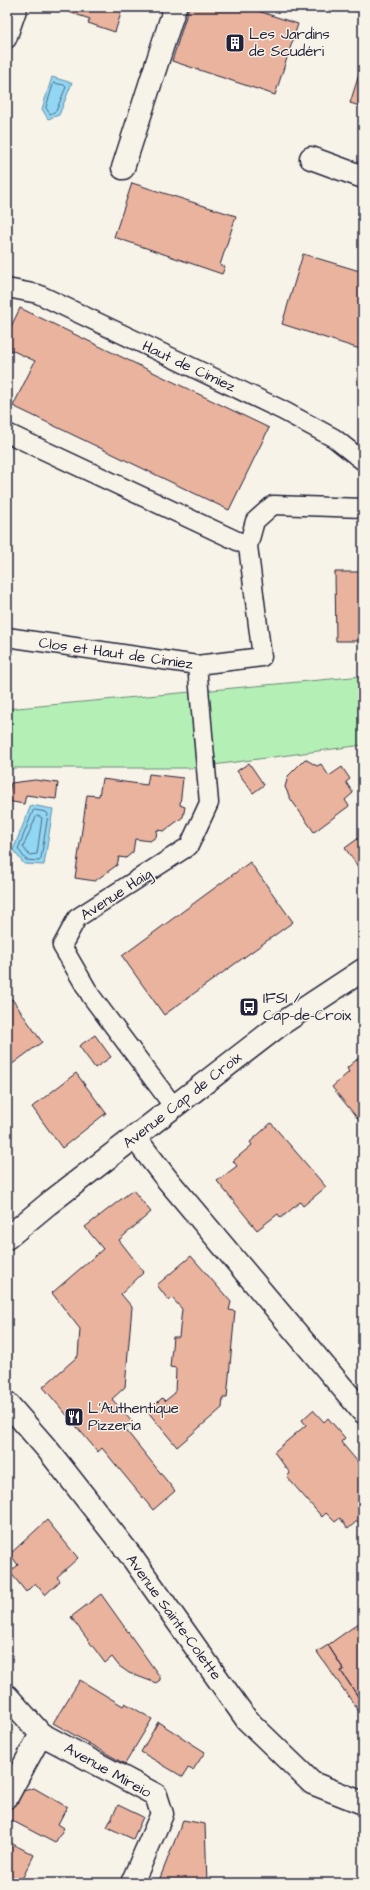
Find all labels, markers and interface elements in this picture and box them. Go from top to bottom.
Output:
place label: Les Jardins de Scudéri [249,24,330,62]
building icon: Les Jardins de Scudéri [224,32,246,54]
street label: Haut de Cimiez [139,336,239,397]
street label: Clos et Haut de Cimiez [37,632,195,675]
street label: Avenue Haig [76,863,157,926]
place label: IFSI / Cap-de-Croix [263,988,352,1026]
bus stop icon: IFSI / Cap-de-Croix [238,996,260,1018]
street label: Avenue Cap de Croix [118,1047,247,1154]
place label: L'Authentique Pizzeria [88,1398,179,1436]
restaurant icon: L'Authentique Pizzeria [63,1406,85,1428]
street label: Avenue Sainte-Colette [121,1550,226,1684]
street label: Avenue Mireio [60,1738,156,1803]

